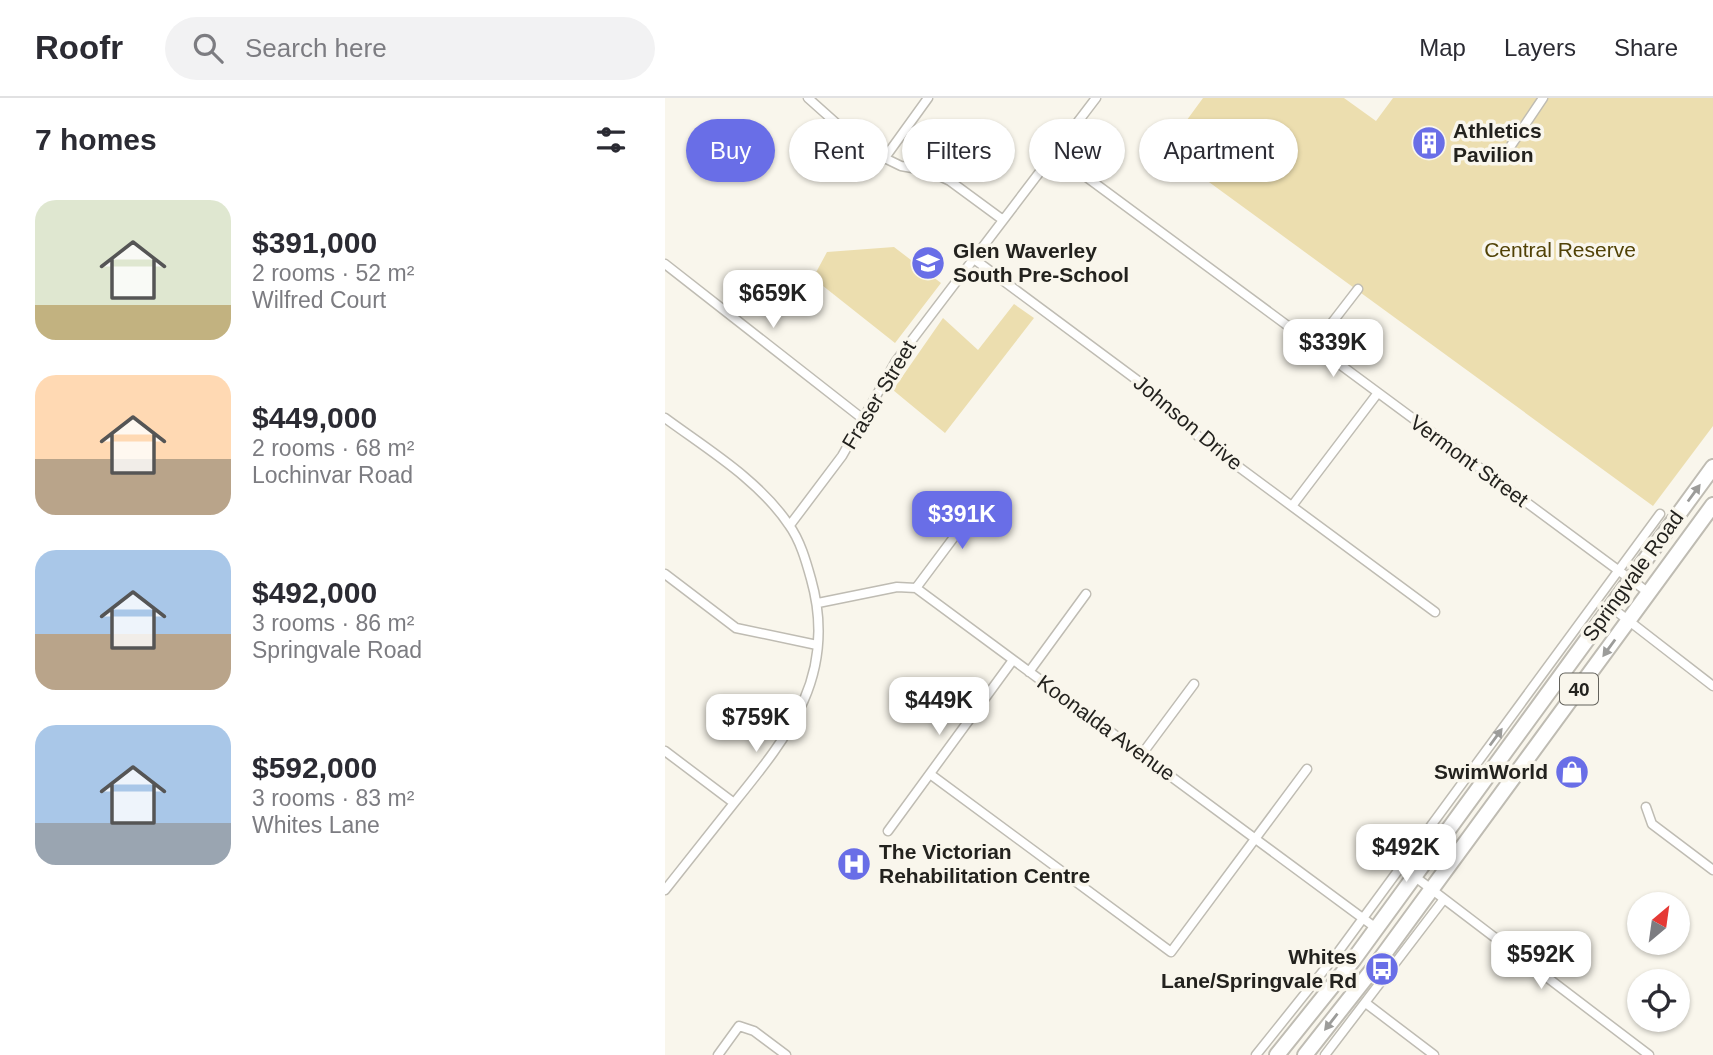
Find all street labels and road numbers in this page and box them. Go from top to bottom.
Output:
street label: Fraser Street [837,336,920,453]
street label: Johnson Drive [1130,371,1247,475]
street label: Vermont Street [1406,410,1533,511]
street label: Springvale Road [1578,506,1688,645]
street label: Koonalda Avenue [1033,670,1180,785]
road number: 40 [1560,674,1598,704]

